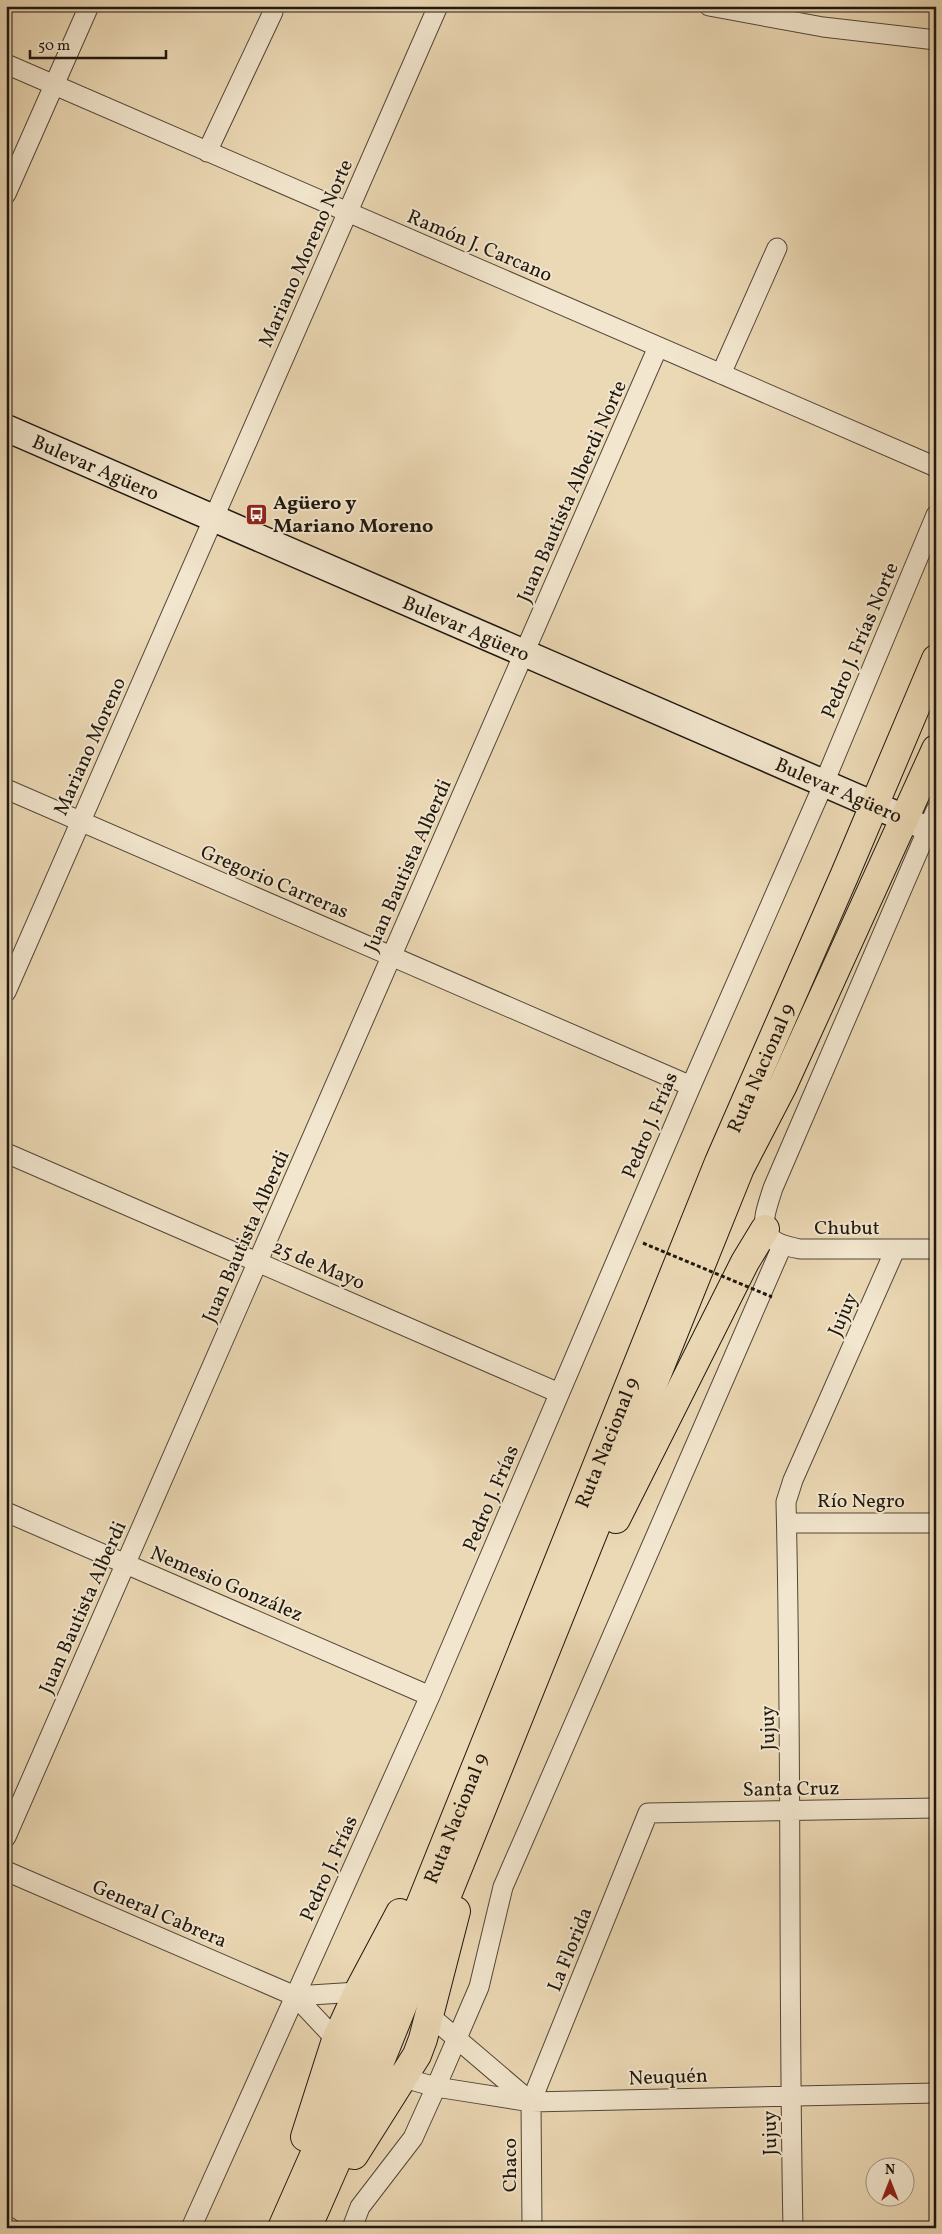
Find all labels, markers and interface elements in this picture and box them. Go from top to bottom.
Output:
scale bar [30,28,166,60]
text: 50 m [38,36,70,57]
street label: Mariano Moreno Norte [253,155,361,352]
street label: Ramón J. Carcano [402,204,556,290]
street label: Juan Bautista Alberdi Norte [511,376,635,607]
street label: Bulevar Agüero [27,429,163,509]
place label: Agüero y Mariano Moreno [273,490,433,541]
bus stop icon: Agüero y Mariano Moreno [245,502,269,526]
street label: Pedro J. Frías Norte [815,558,906,723]
street label: Bulevar Agüero [398,590,534,670]
street label: Mariano Moreno [48,673,134,820]
street label: Bulevar Agüero [770,752,906,831]
street label: Juan Bautista Alberdi [358,775,459,957]
street label: Gregorio Carreras [196,839,353,927]
street label: Ruta Nacional 9 [721,999,803,1138]
street label: Pedro J. Frías [616,1068,686,1183]
street label: Juan Bautista Alberdi [196,1146,297,1328]
street label: Chubut [814,1215,880,1243]
street label: 25 de Mayo [267,1234,369,1298]
street label: Jujuy [822,1288,866,1341]
street label: Ruta Nacional 9 [569,1374,647,1513]
street label: Pedro J. Frías [457,1441,527,1556]
street label: Río Negro [817,1488,905,1516]
street label: Juan Bautista Alberdi [33,1517,134,1699]
street label: Nemesio González [146,1540,307,1630]
street label: Jujuy [755,1705,783,1751]
street label: Ruta Nacional 9 [418,1749,496,1888]
street label: Santa Cruz [742,1775,840,1805]
street label: Pedro J. Frías [294,1811,366,1926]
street label: General Cabrera [87,1874,231,1956]
street label: La Florida [541,1903,600,1996]
street label: Neuquén [628,2063,708,2093]
street label: Jujuy [757,2110,785,2156]
street label: Chaco [497,2138,525,2192]
north arrow [864,2156,914,2206]
text: N [885,2161,895,2180]

